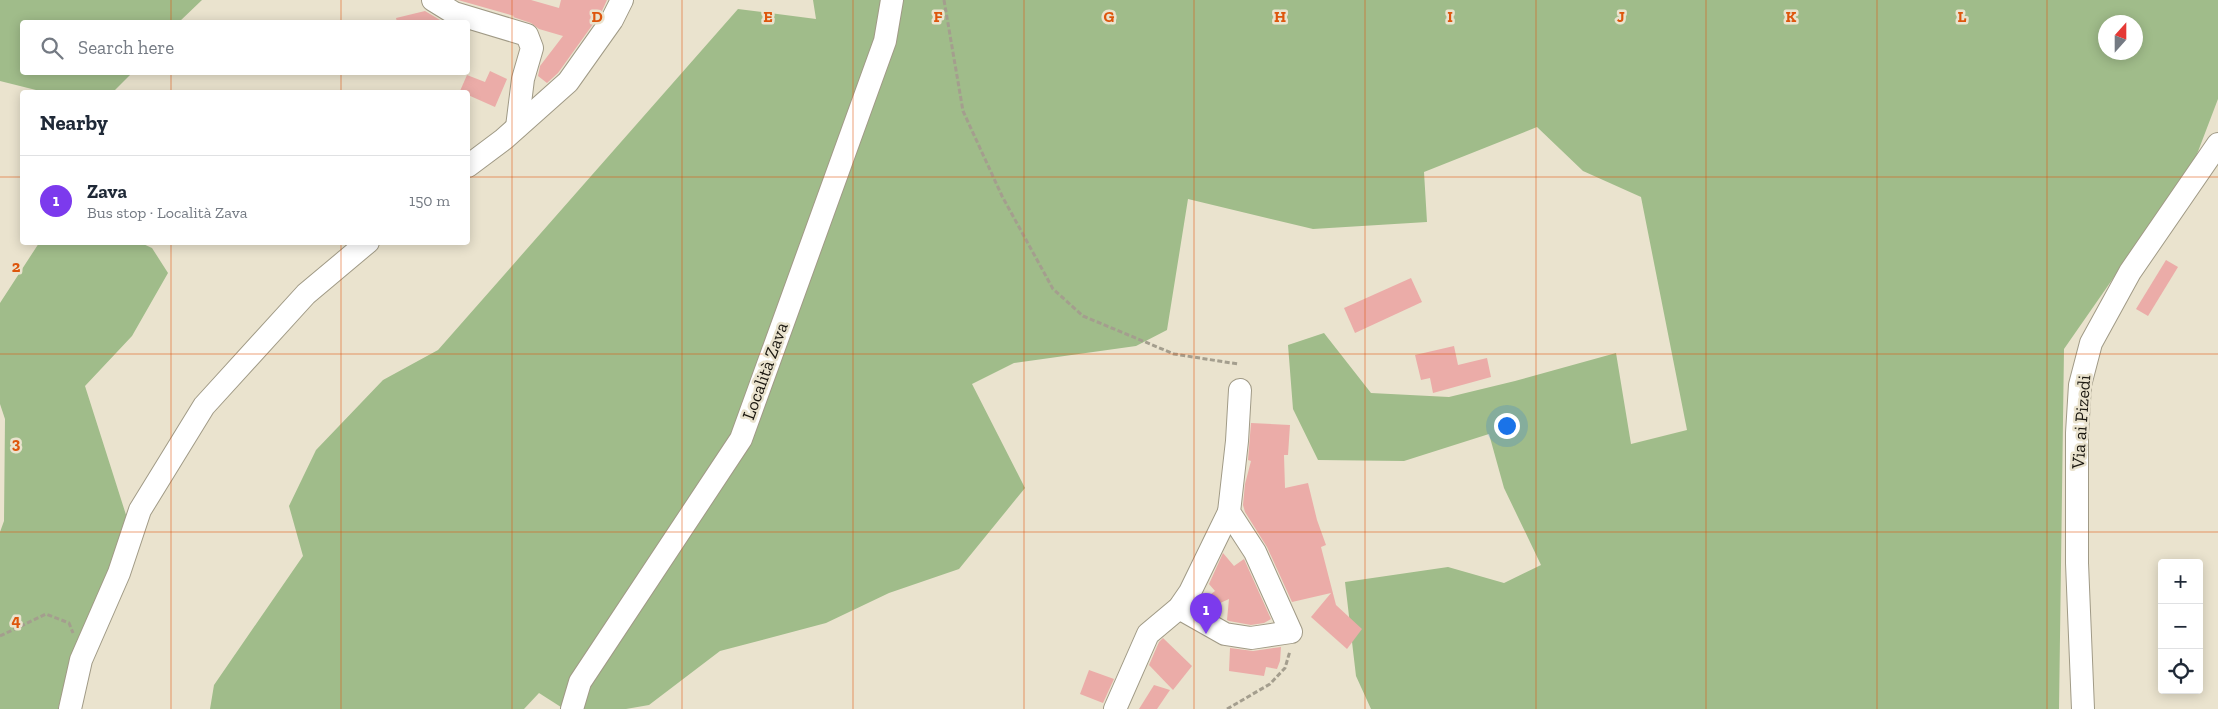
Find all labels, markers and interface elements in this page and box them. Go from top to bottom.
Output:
text: D [591,7,603,26]
text: E [763,7,773,26]
text: F [933,7,943,26]
text: G [1104,7,1115,26]
text: H [1274,7,1286,26]
text: I [1447,7,1453,26]
text: J [1617,7,1625,26]
text: K [1786,7,1797,26]
text: L [1958,7,1967,26]
north arrow [2098,15,2143,60]
search box [20,20,470,75]
icon: search [38,34,66,62]
text: Search here [78,36,174,59]
text: Nearby [40,110,108,135]
text: Zava [87,180,127,203]
text: 1 [53,191,59,210]
text: 150 m [409,191,450,210]
text: Bus stop · Località Zava [87,203,248,222]
text: 2 [12,257,21,276]
street label: Località Zava [737,319,793,423]
street label: Via ai Pizedi [2067,374,2095,471]
your location [1494,413,1520,439]
text: 3 [12,434,21,453]
map controls [2158,559,2203,694]
button: + [2158,559,2203,604]
pin: 1 [1190,593,1222,634]
button: − [2158,604,2203,649]
text: 4 [11,611,21,630]
button: locate [2158,649,2203,694]

